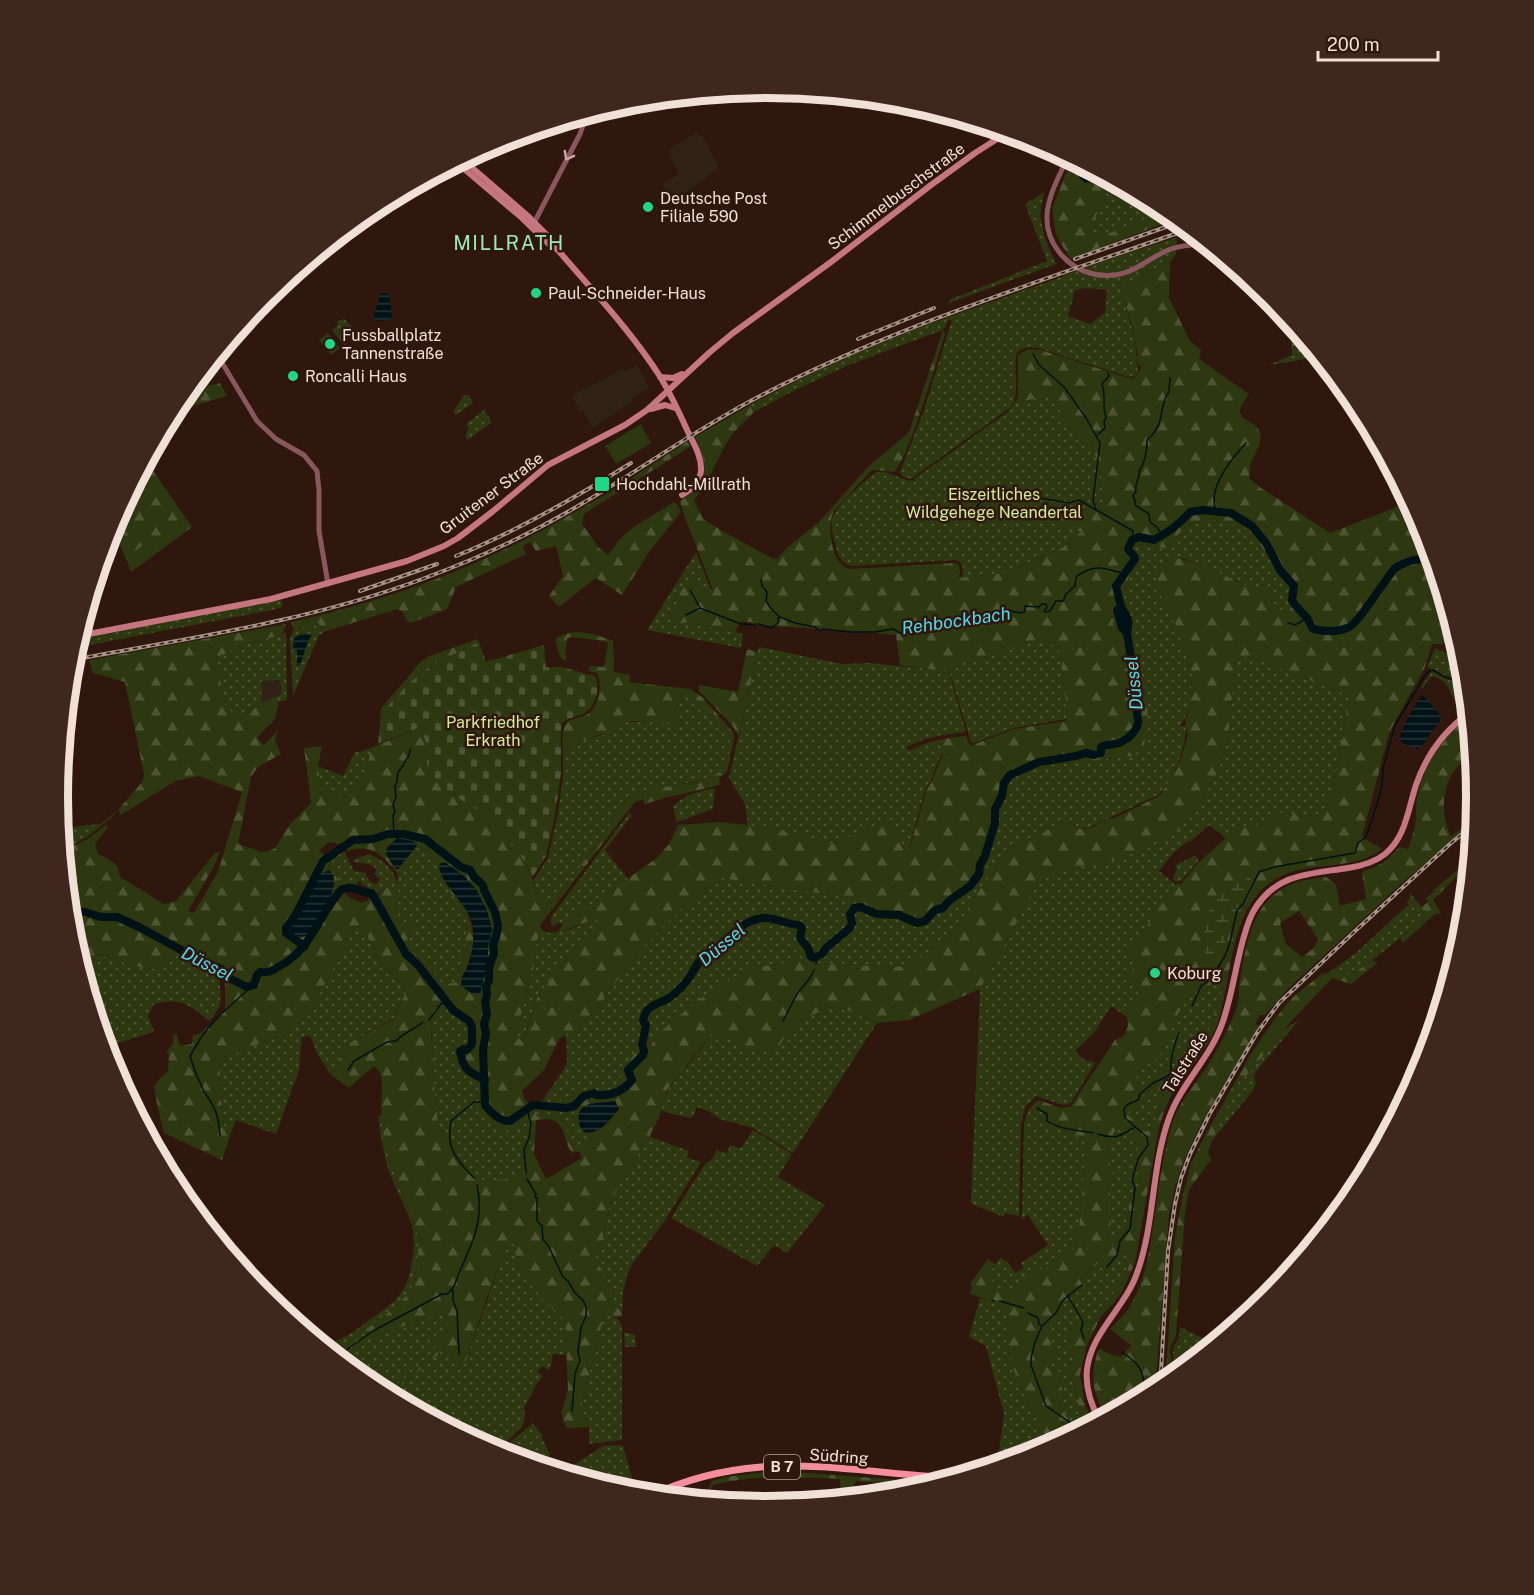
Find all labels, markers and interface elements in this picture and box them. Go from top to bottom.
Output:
scale bar [1318,24,1438,62]
text: 200 m [1327,34,1380,55]
street label: Schimmelbuschstraße [824,139,968,254]
one-way arrow [564,150,575,160]
place label: Deutsche Post Filiale 590 [660,189,768,226]
marker: Deutsche Post Filiale 590 [641,200,655,214]
district label: MILLRATH [453,231,565,255]
place label: Paul-Schneider-Haus [548,284,706,303]
marker: Paul-Schneider-Haus [529,286,543,300]
place label: Fussballplatz Tannenstraße [342,326,444,363]
marker: Fussballplatz Tannenstraße [323,337,337,351]
place label: Roncalli Haus [305,367,407,386]
marker: Roncalli Haus [286,369,300,383]
street label: Gruitener Straße [436,448,547,539]
marker: Hochdahl-Millrath [593,475,611,493]
place label: Hochdahl-Millrath [616,475,751,494]
park label: Eiszeitliches Wildgehege Neandertal [906,485,1082,522]
water label: Rehbockbach [900,602,1012,639]
water label: Düssel [1120,655,1147,711]
park label: Parkfriedhof Erkrath [446,713,540,750]
water label: Düssel [694,919,749,970]
water label: Düssel [178,942,236,985]
place label: Koburg [1167,964,1221,983]
marker: Koburg [1148,966,1162,980]
street label: Talstraße [1159,1028,1212,1097]
street label: Südring [809,1445,869,1468]
road number: B 7 [764,1455,800,1479]

